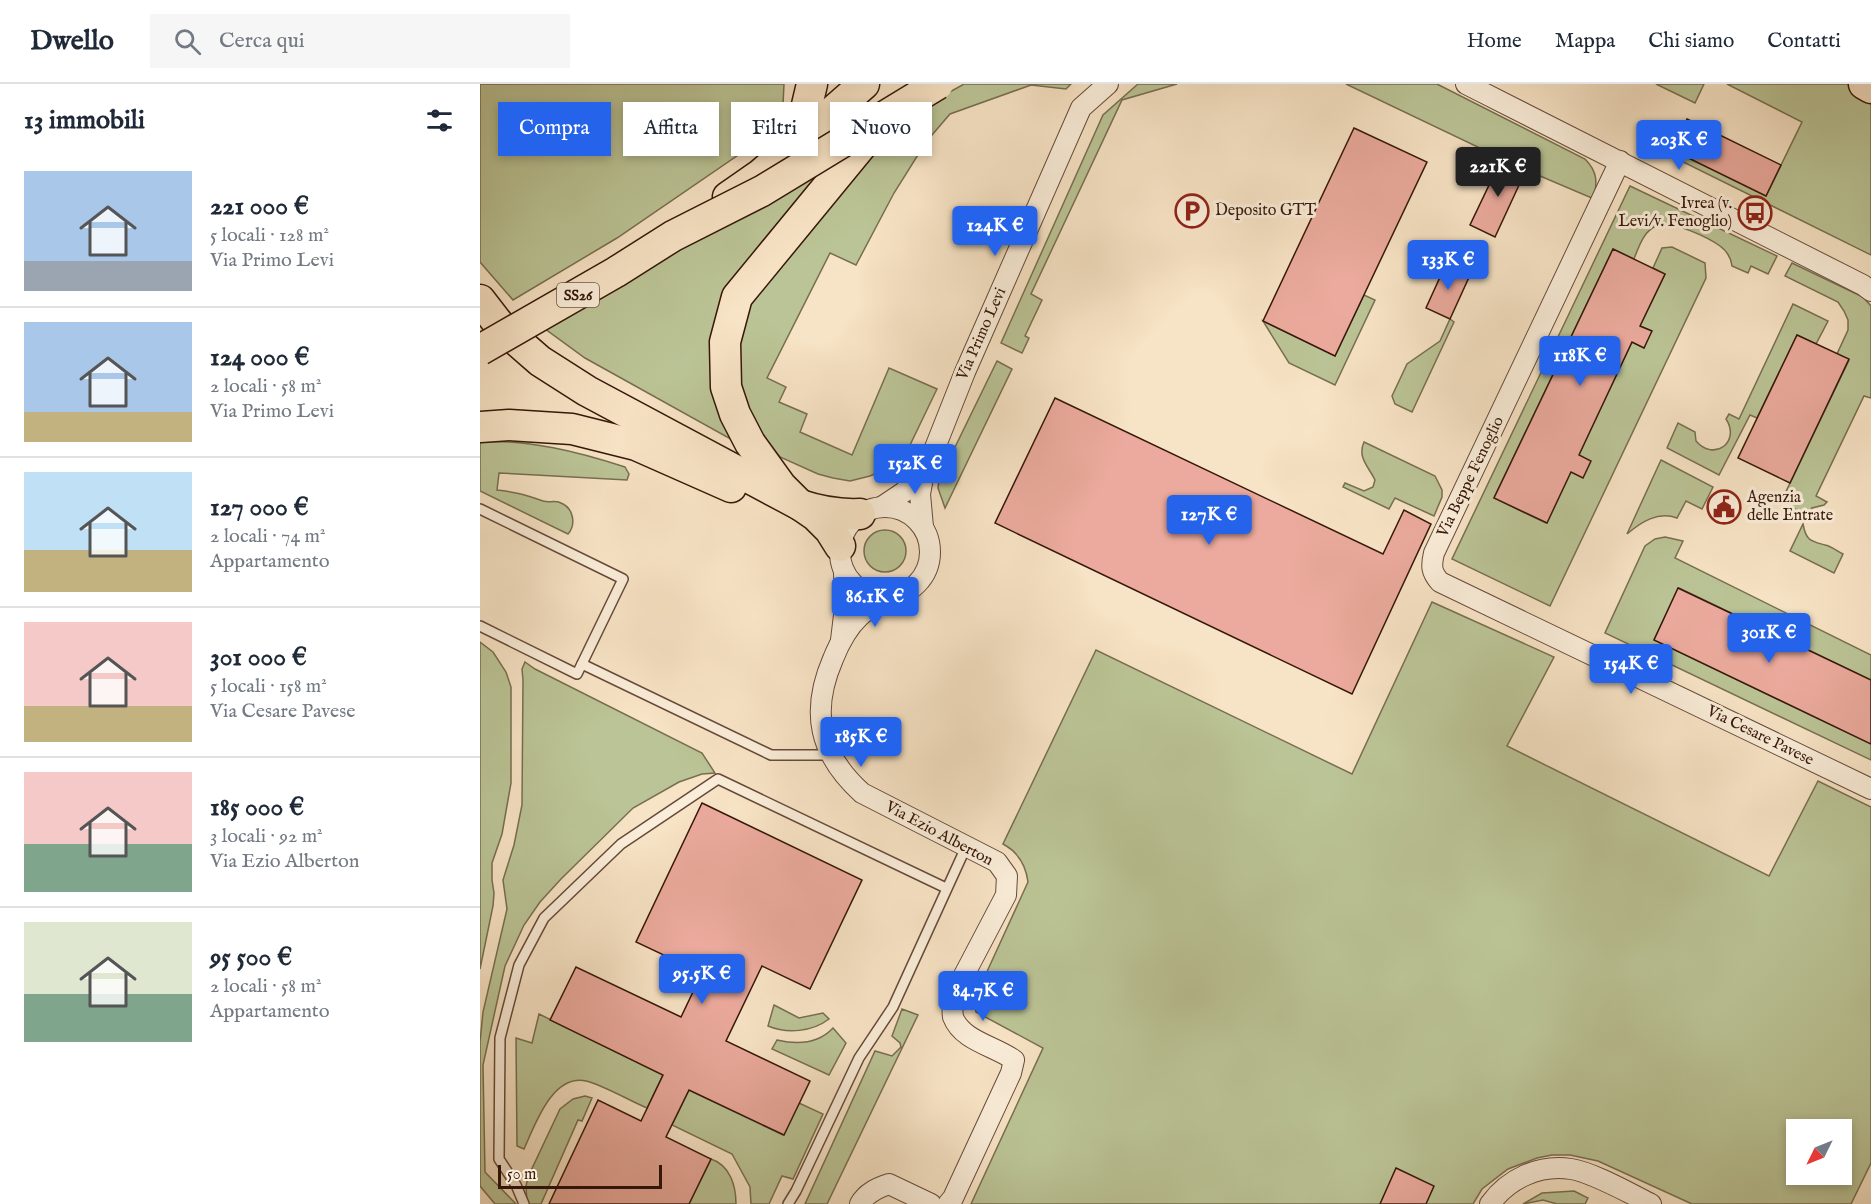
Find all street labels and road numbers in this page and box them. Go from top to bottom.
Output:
road number: SS26 [557,283,599,307]
street label: Via Primo Levi [952,285,1011,384]
street label: Via Beppe Fenoglio [1433,413,1509,541]
street label: Via Cesare Pavese [1702,701,1817,770]
street label: Via Ezio Alberton [881,797,997,871]

